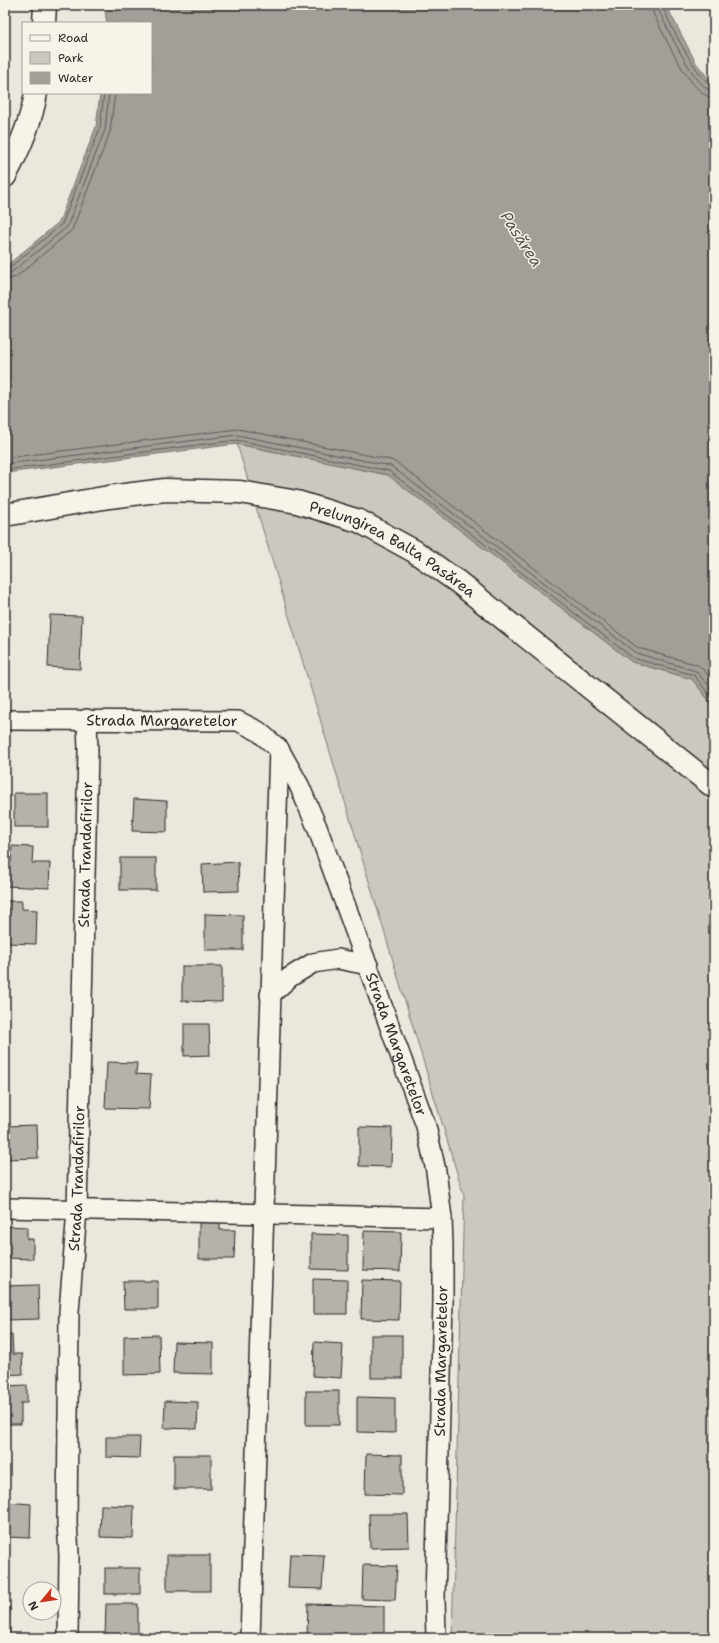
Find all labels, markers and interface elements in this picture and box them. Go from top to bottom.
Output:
legend [22,22,152,94]
text: Road [58,30,89,46]
text: Park [58,50,84,66]
text: Water [58,70,94,86]
water label: Pasărea [496,207,547,271]
street label: Prelungirea Balta Pasărea [307,496,480,602]
street label: Strada Margaretelor [86,710,238,731]
street label: Strada Trandafirilor [74,781,97,928]
street label: Strada Margaretelor [361,970,432,1119]
street label: Strada Trandafirilor [64,1105,90,1252]
street label: Strada Margaretelor [430,1285,452,1437]
north arrow [22,1581,62,1621]
text: N [25,1598,42,1613]

